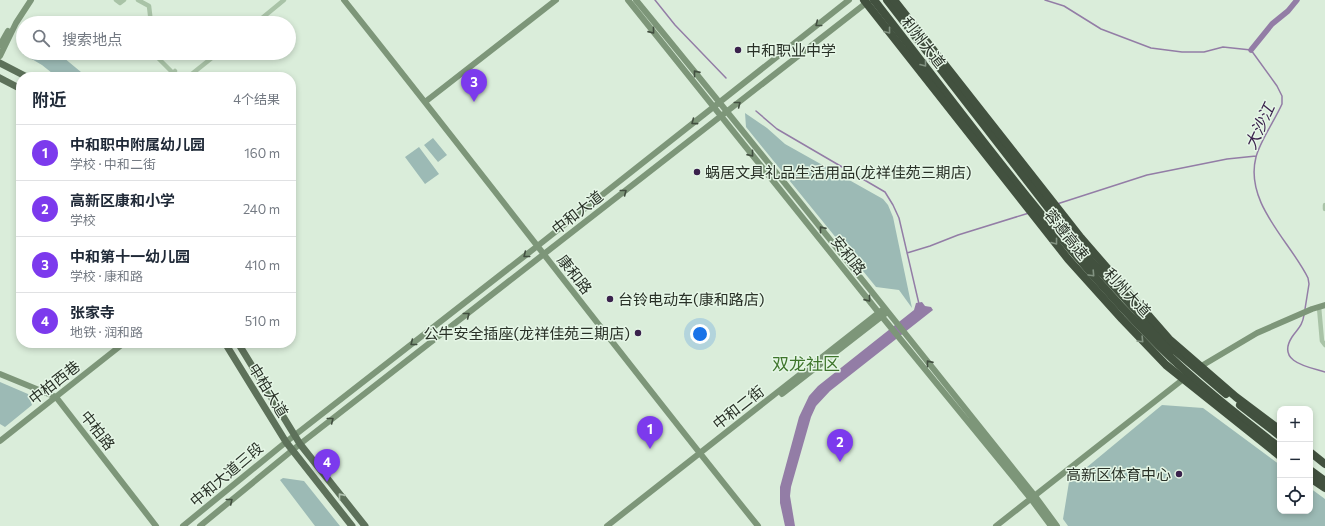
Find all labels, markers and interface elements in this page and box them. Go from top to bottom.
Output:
street label: 利州大道 [898,13,950,71]
search box [16,16,296,60]
one-way arrow [816,20,823,27]
one-way arrow [648,26,655,33]
one-way arrow [883,26,890,33]
icon: search [30,27,52,49]
text: 搜索地点 [62,30,122,48]
place label: 中和职业中学 [746,41,836,59]
marker: 中和职业中学 [733,45,743,55]
one-way arrow [919,60,927,67]
pin: 3 [461,69,487,102]
one-way arrow [694,71,701,78]
text: 附近 [32,89,66,110]
text: 4个结果 [233,91,280,107]
water label: 大沙江 [1240,98,1279,152]
one-way arrow [734,101,741,108]
one-way arrow [692,117,699,124]
text: 中和职中附属幼儿园 [70,135,205,153]
text: 1 [42,145,48,161]
text: 160 m [244,145,280,161]
one-way arrow [746,149,753,157]
text: 学校 · 中和二街 [70,156,156,172]
place label: 蜗居文具礼品生活用品(龙祥佳苑三期店) [705,163,972,181]
marker: 蜗居文具礼品生活用品(龙祥佳苑三期店) [692,167,702,177]
street label: 中和大道 [548,186,606,238]
one-way arrow [620,189,627,196]
text: 高新区康和小学 [70,191,175,209]
text: 2 [41,201,49,217]
text: 240 m [243,201,280,217]
street label: 蓉遵高速 [1041,205,1093,263]
text: 学校 [70,212,96,228]
one-way arrow [819,227,826,234]
street label: 安和路 [828,232,870,278]
one-way arrow [1051,238,1058,245]
text: 中和第十一幼儿园 [70,247,190,265]
one-way arrow [524,250,531,257]
street label: 康和路 [554,251,596,297]
text: 3 [41,257,49,273]
text: 410 m [245,257,280,273]
street label: 利州大道 [1101,264,1155,320]
text: 学校 · 康和路 [70,268,143,284]
one-way arrow [1087,269,1095,277]
place label: 台铃电动车(康和路店) [618,290,765,308]
marker: 台铃电动车(康和路店) [605,294,615,304]
one-way arrow [863,294,870,301]
text: 张家寺 [70,303,115,321]
one-way arrow [462,312,469,319]
text: 4 [41,313,49,329]
text: 510 m [245,313,280,329]
text: 地铁 · 润和路 [70,324,143,340]
place label: 公牛安全插座(龙祥佳苑三期店) [423,324,630,342]
your location [690,324,710,344]
marker: 公牛安全插座(龙祥佳苑三期店) [633,328,643,338]
one-way arrow [1137,335,1144,343]
one-way arrow [410,338,417,345]
district label: 双龙社区 [772,353,840,374]
street label: 中柏西巷 [25,356,83,408]
street label: 中柏大道 [245,360,293,420]
one-way arrow [927,361,934,368]
street label: 中和二街 [709,381,767,433]
map controls [1277,406,1313,514]
button: + [1277,406,1313,442]
street label: 中柏路 [77,407,119,453]
pin: 1 [637,416,663,449]
one-way arrow [326,418,333,425]
pin: 2 [827,429,853,462]
street label: 中和大道三段 [186,438,266,510]
button: − [1277,442,1313,478]
pin: 4 [314,449,340,482]
place label: 高新区体育中心 [1066,465,1171,483]
marker: 高新区体育中心 [1174,469,1184,479]
button: locate [1277,478,1313,514]
one-way arrow [339,493,346,500]
one-way arrow [226,499,233,506]

